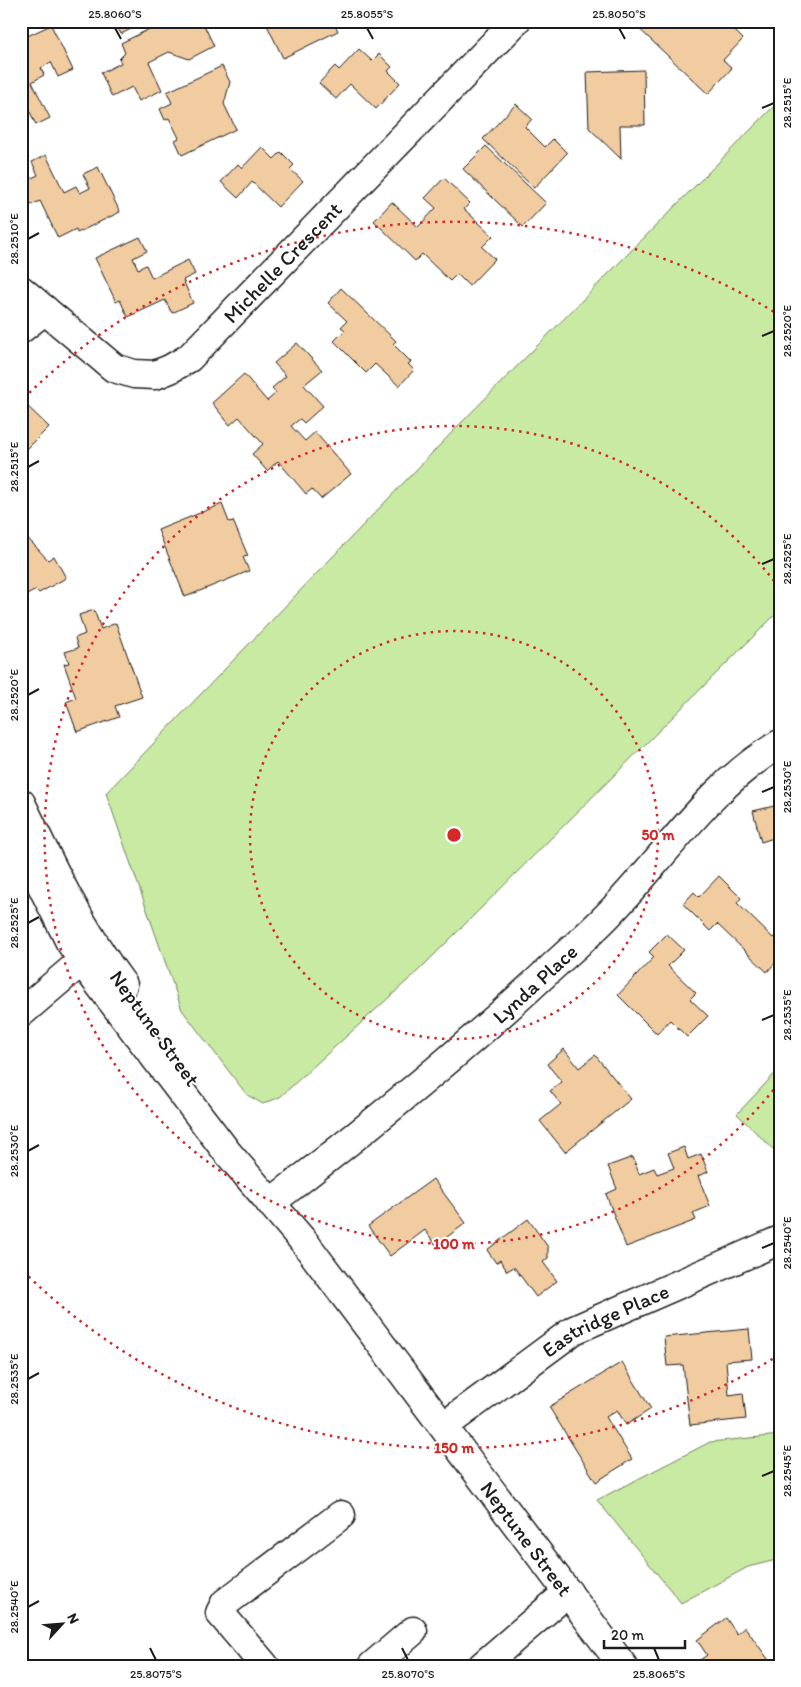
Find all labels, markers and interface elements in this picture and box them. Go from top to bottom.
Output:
text: 25.8060°S [88,7,142,21]
text: 25.8055°S [341,7,393,21]
text: 25.8050°S [592,7,646,21]
text: 28.2515°E [780,77,794,128]
street label: Michelle Crescent [218,196,346,328]
text: 28.2510°E [7,213,21,265]
text: 28.2520°E [780,304,794,357]
text: 28.2515°E [7,441,21,492]
text: 28.2525°E [780,533,794,585]
text: 28.2520°E [7,668,21,721]
text: 28.2530°E [780,760,794,813]
centre of rings [445,826,463,844]
text: 50 m [641,826,675,844]
text: 28.2525°E [7,897,21,949]
street label: Lynda Place [487,938,582,1028]
street label: Neptune Street [105,965,205,1091]
text: 28.2535°E [780,989,794,1041]
text: 28.2530°E [7,1124,21,1177]
text: 28.2540°E [780,1216,794,1270]
text: 100 m [433,1235,475,1253]
street label: Eastridge Place [537,1278,673,1362]
text: 28.2535°E [7,1353,21,1405]
text: 150 m [434,1439,474,1457]
text: 28.2545°E [780,1445,794,1497]
street label: Neptune Street [476,1476,578,1601]
text: 28.2540°E [7,1580,21,1634]
north arrow [38,1600,88,1650]
text: N [64,1611,83,1626]
scale bar [604,1617,685,1649]
text: 20 m [611,1626,645,1644]
text: 25.8075°S [130,1667,182,1681]
text: 25.8070°S [381,1667,435,1681]
text: 25.8065°S [633,1667,685,1681]

